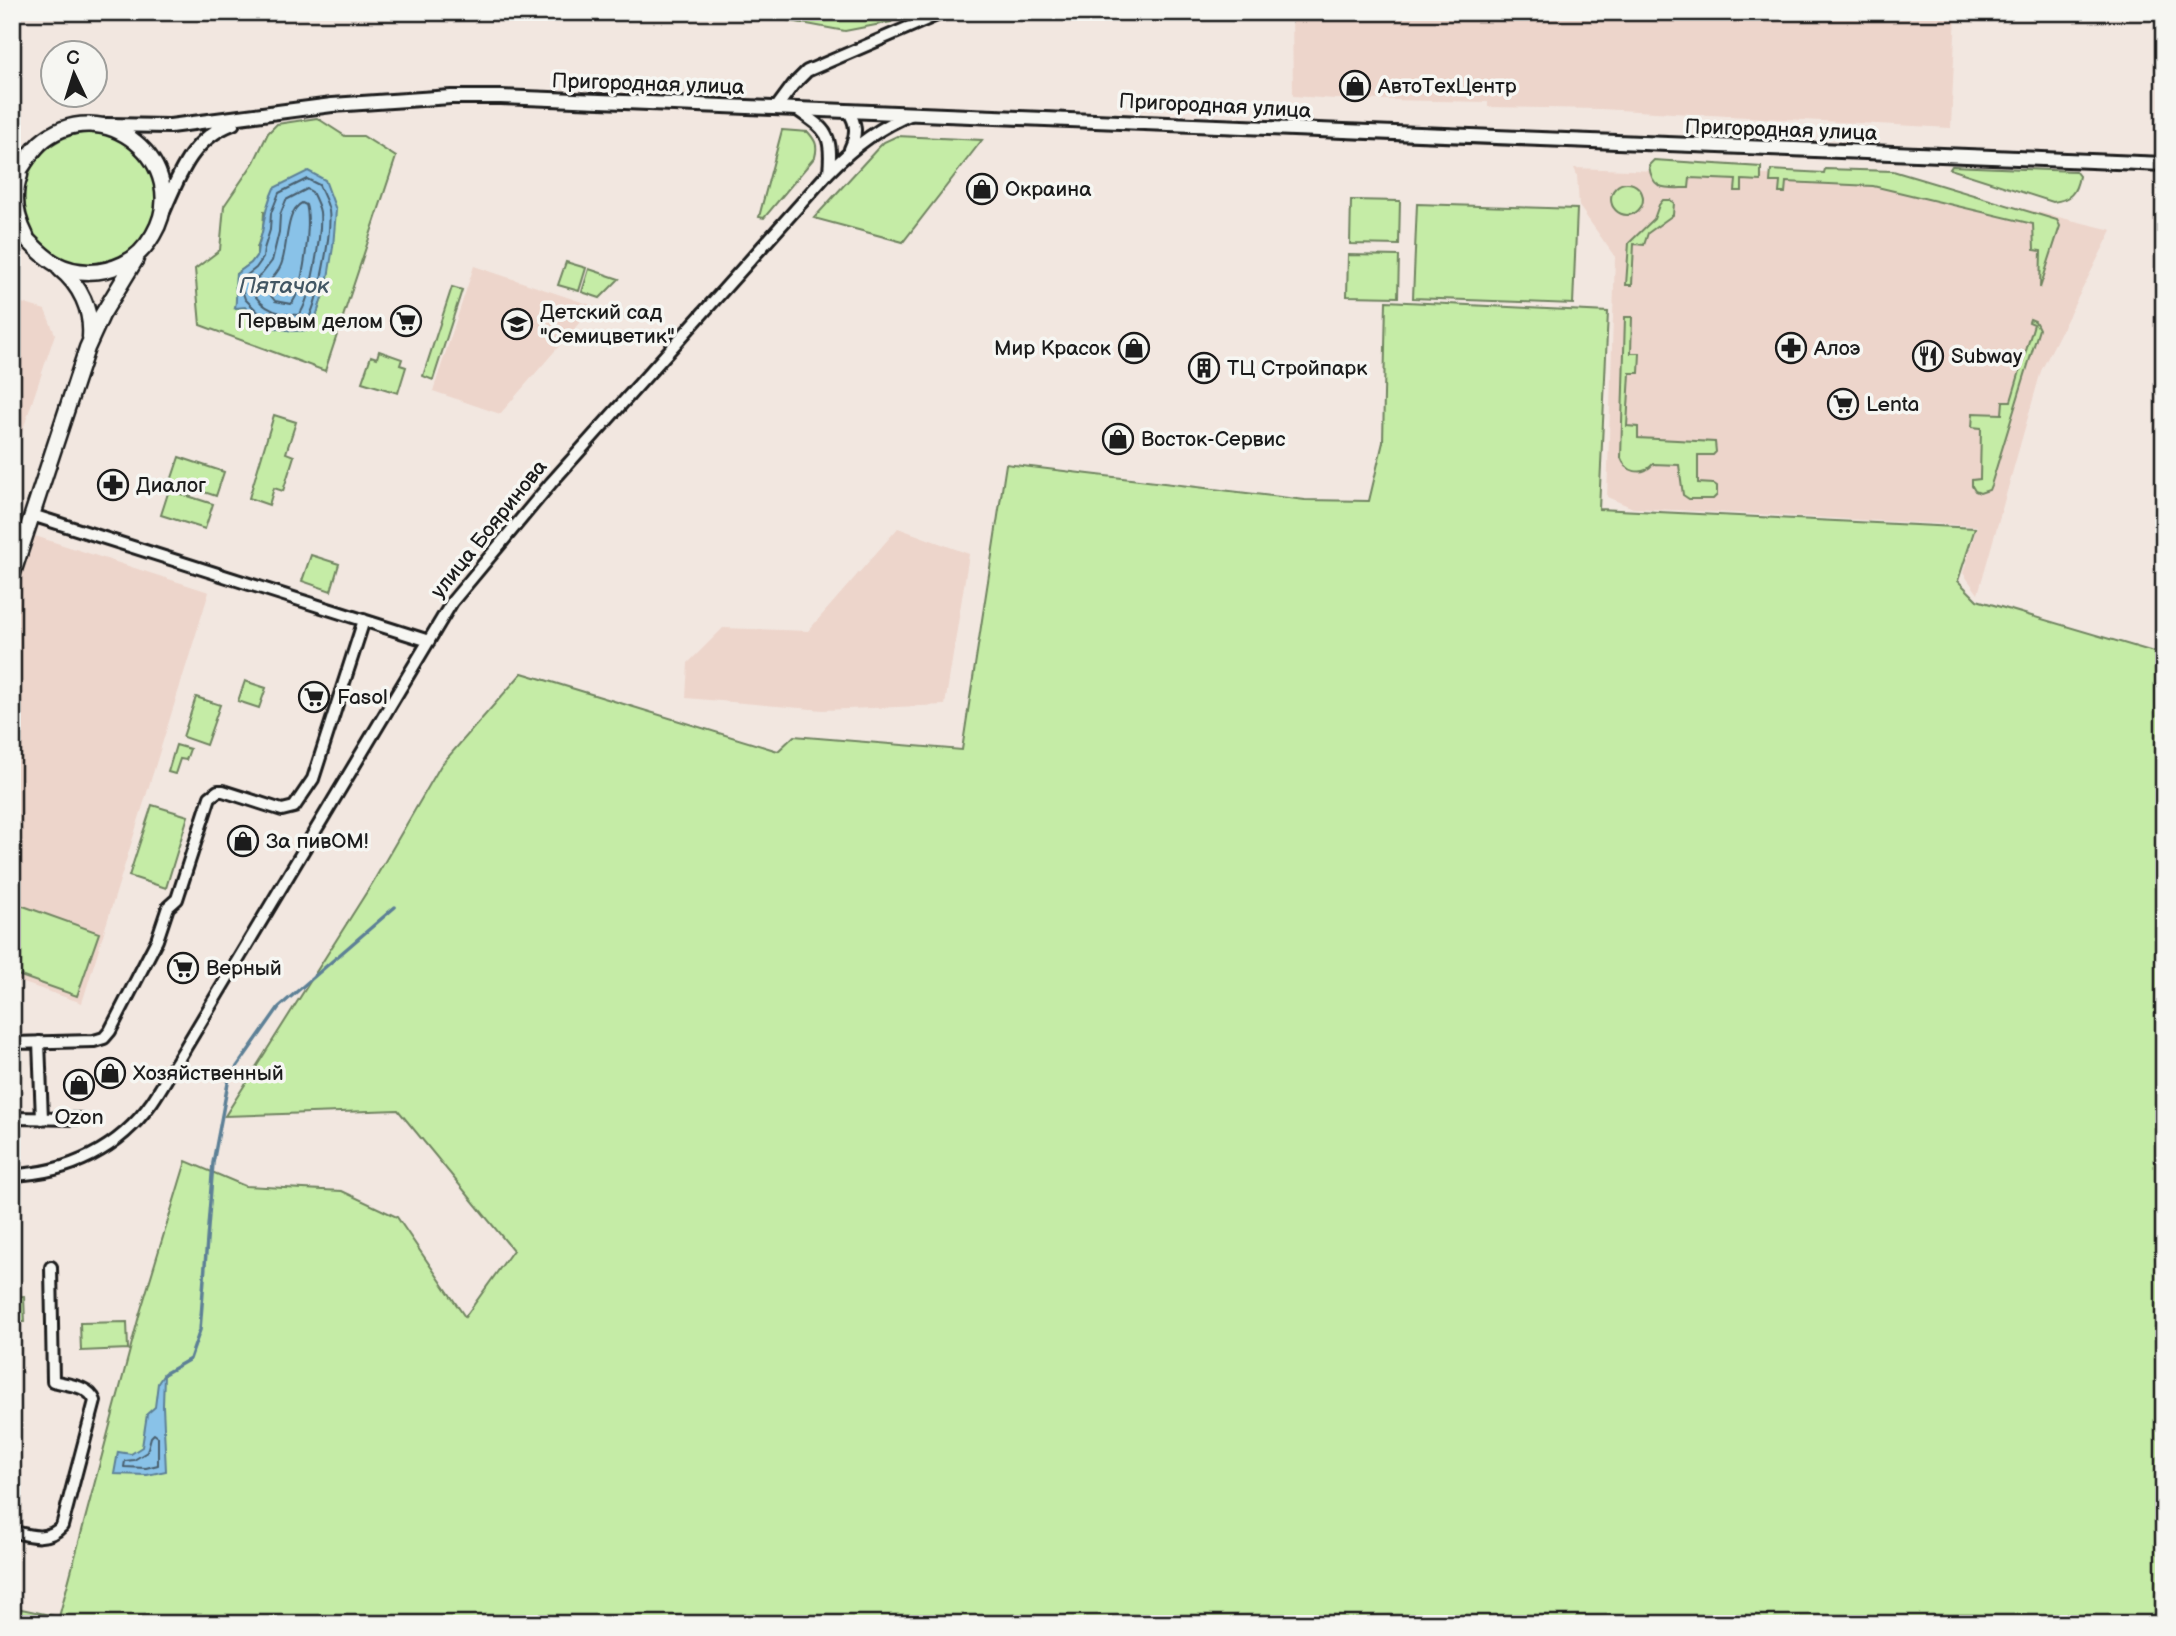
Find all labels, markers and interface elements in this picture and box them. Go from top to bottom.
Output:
north arrow [38,38,108,108]
text: С [66,47,80,70]
street label: Пригородная улица [551,68,745,100]
shop icon: АвтоТехЦентр [1338,69,1372,103]
place label: АвтоТехЦентр [1377,74,1517,99]
street label: Пригородная улица [1118,88,1312,124]
street label: Пригородная улица [1684,114,1878,146]
shop icon: Окраина [965,172,999,206]
place label: Окраина [1005,177,1092,202]
water label: Пятачок [239,272,330,300]
place label: Детский сад "Семицветик" [540,300,675,349]
supermarket icon: Первым делом [389,304,423,338]
school or university icon: Детский сад "Семицветик" [500,307,534,341]
place label: Первым делом [237,309,383,334]
shop icon: Мир Красок [1117,331,1151,365]
pharmacy icon: Алоэ [1774,331,1808,365]
place label: Мир Красок [994,336,1111,361]
place label: Алоэ [1813,336,1861,361]
restaurant icon: Subway [1911,339,1945,373]
place label: Subway [1951,344,2023,369]
building icon: ТЦ Стройпарк [1187,351,1221,385]
place label: ТЦ Стройпарк [1227,356,1367,381]
supermarket icon: Lenta [1826,387,1860,421]
place label: Lenta [1866,392,1919,417]
shop icon: Восток-Сервис [1101,422,1135,456]
place label: Восток-Сервис [1141,427,1286,452]
street label: улица Бояринова [426,454,553,603]
pharmacy icon: Диалог [96,468,130,502]
place label: Диалог [136,473,206,498]
supermarket icon: Fasol [297,680,331,714]
place label: Fasol [337,685,388,710]
shop icon: За пивОМ! [226,824,260,858]
place label: За пивОМ! [266,829,368,854]
supermarket icon: Верный [166,951,200,985]
place label: Верный [206,956,282,981]
shop icon: Хозяйственный [93,1056,127,1090]
place label: Хозяйственный [133,1061,284,1086]
shop icon: Ozon [62,1068,96,1102]
place label: Ozon [54,1105,104,1130]

